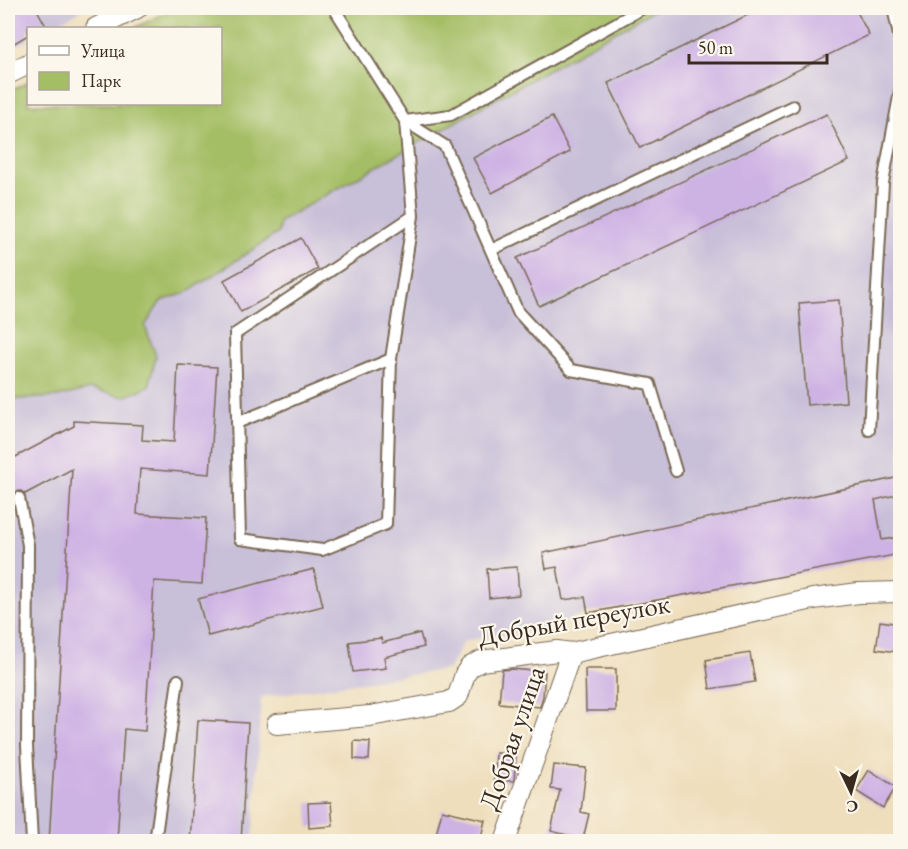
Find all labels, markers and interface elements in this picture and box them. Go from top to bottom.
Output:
legend [27,27,222,105]
scale bar [689,27,827,65]
text: 50 m [698,36,733,59]
text: Улица [80,39,126,62]
text: Парк [81,69,121,92]
street label: Добрый переулок [475,585,673,654]
street label: Добрая улица [471,661,553,814]
north arrow [821,762,881,822]
text: С [846,795,859,817]

